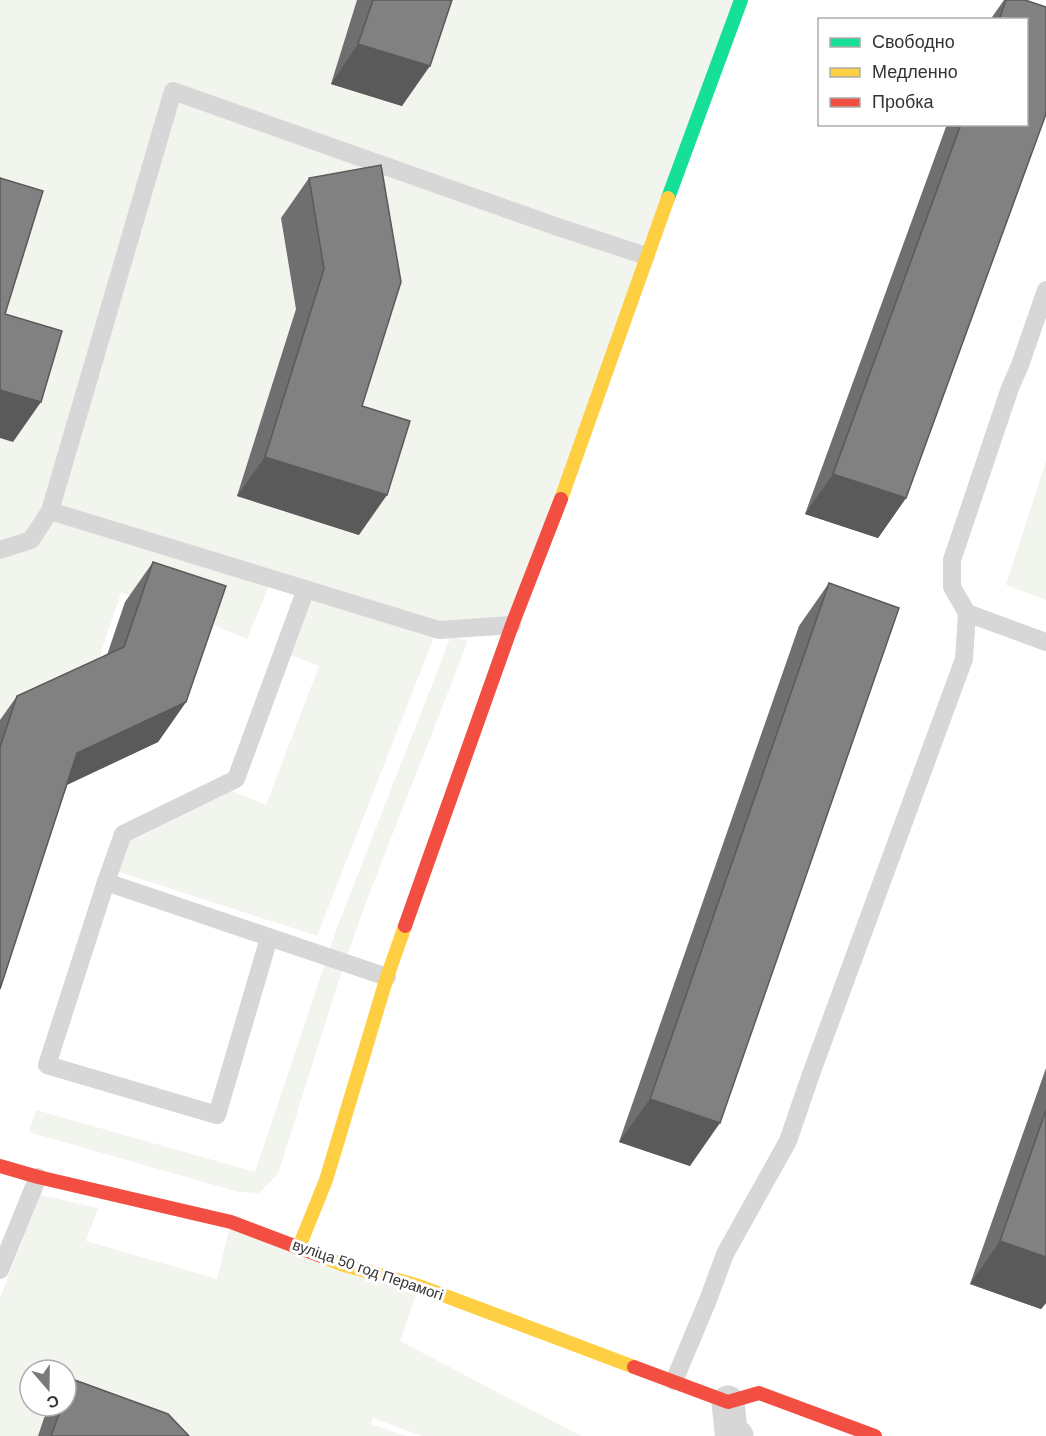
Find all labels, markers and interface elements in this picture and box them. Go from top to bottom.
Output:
legend [818,18,1028,126]
text: Свободно [872,32,955,52]
text: Медленно [872,62,958,82]
text: Пробка [872,92,935,112]
street label: вуліца 50 год Перамогі [291,1236,446,1303]
north arrow [18,1358,78,1418]
text: С [44,1392,61,1412]

